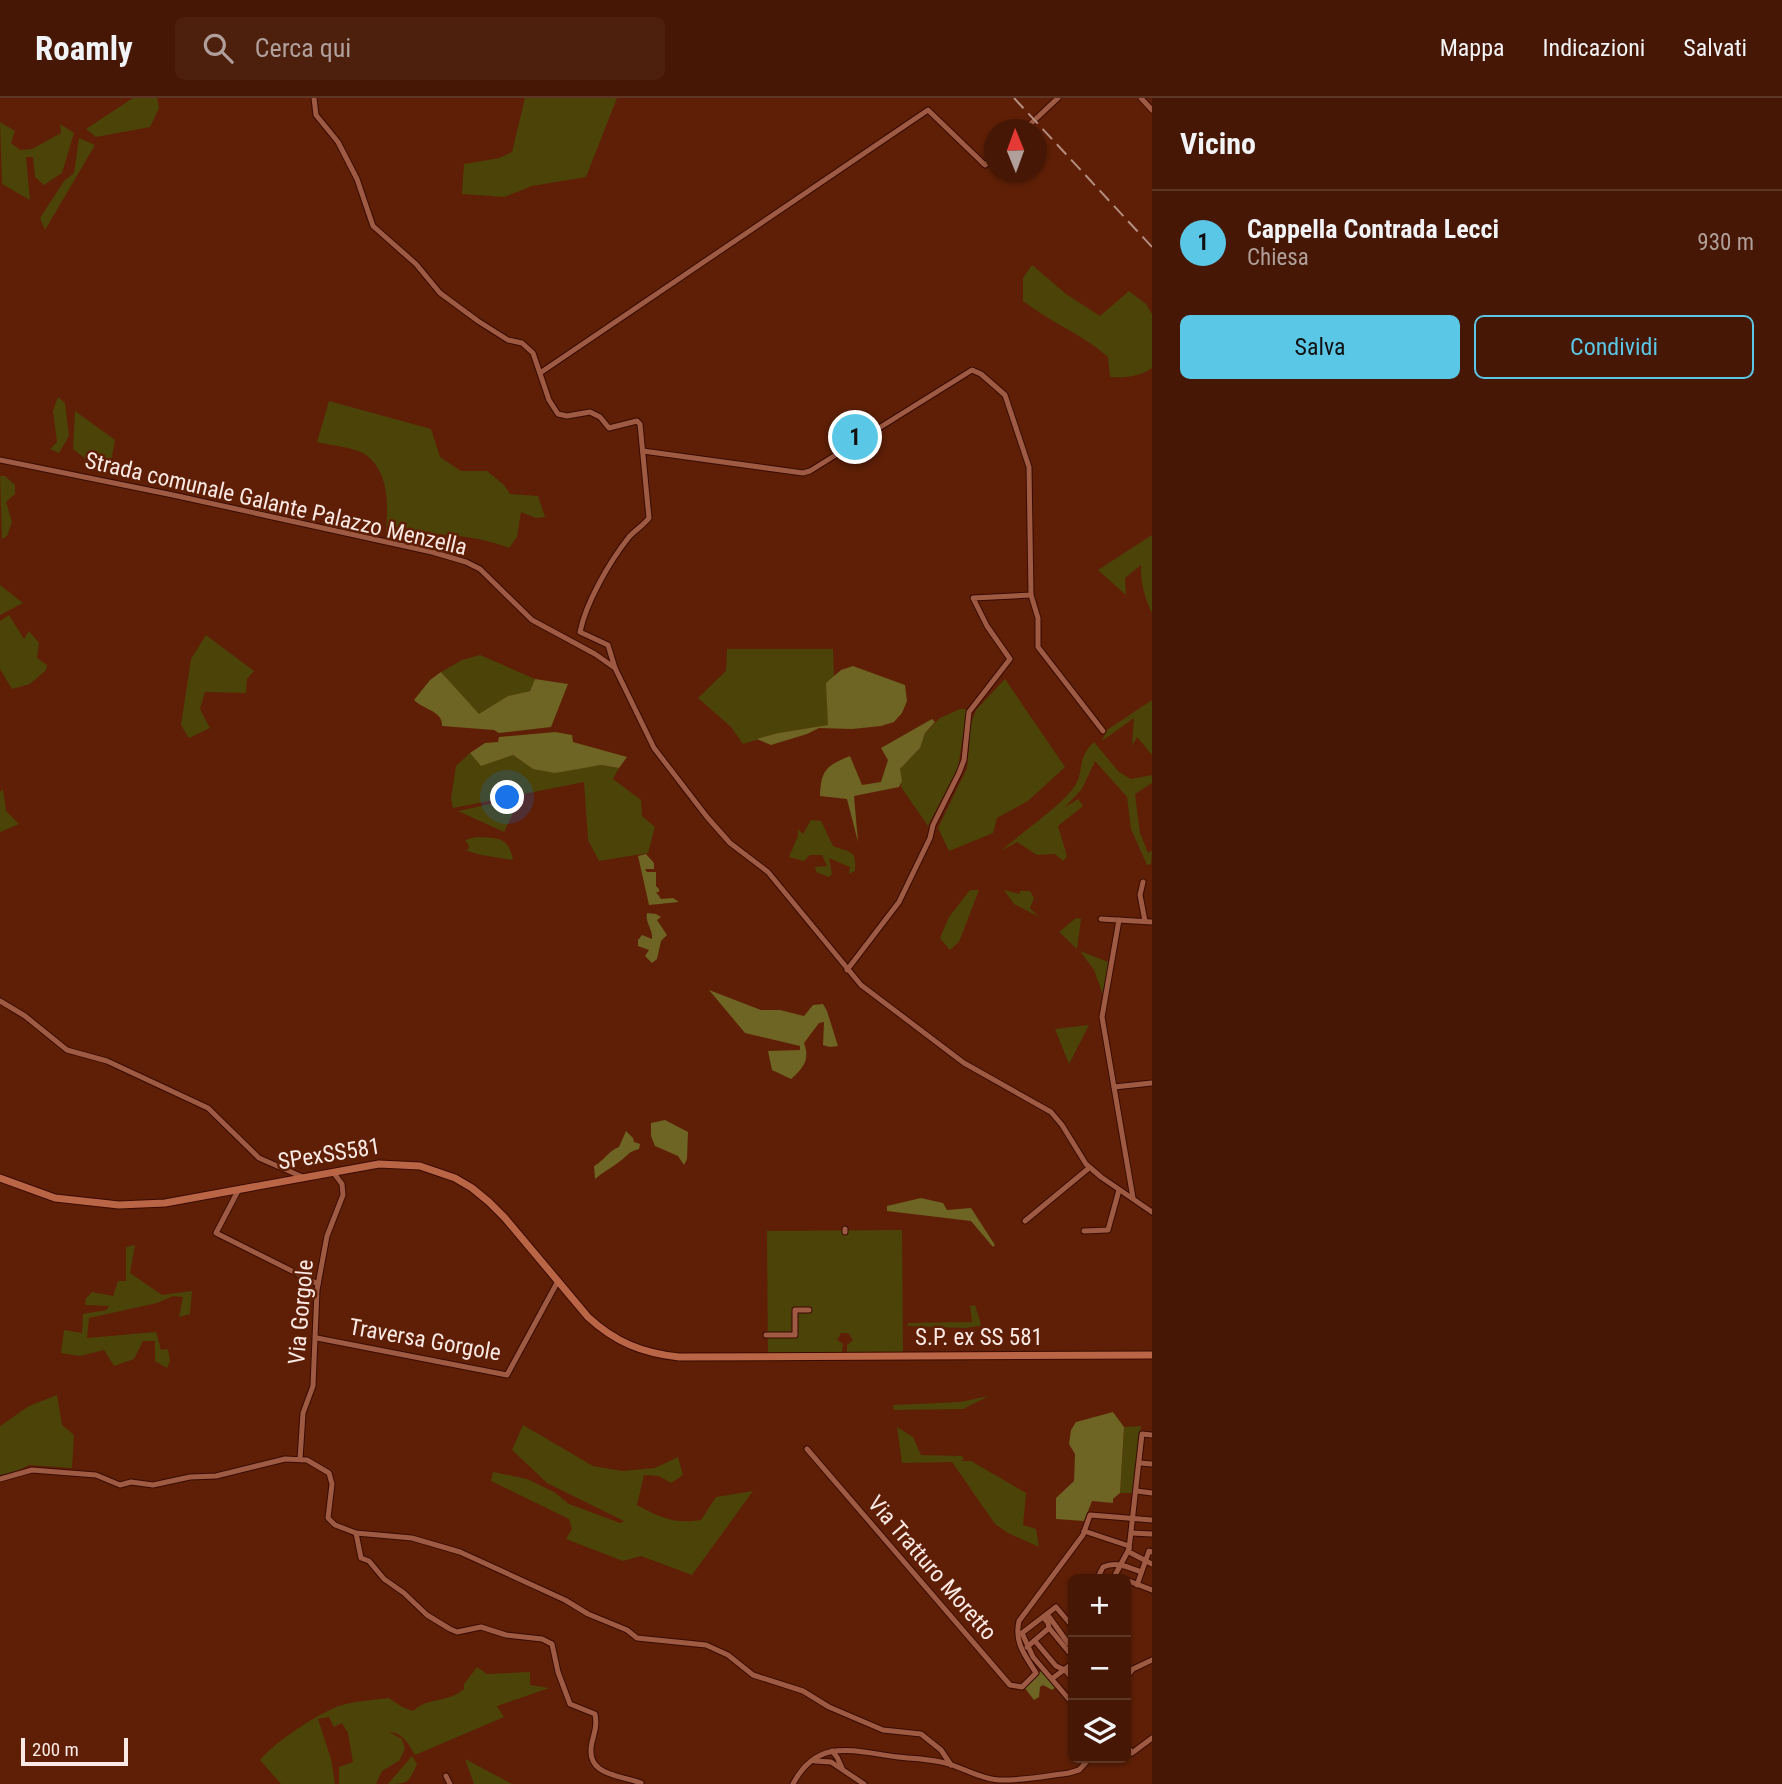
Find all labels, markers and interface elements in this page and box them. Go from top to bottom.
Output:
search box [175,17,665,80]
text: Roamly [35,29,133,68]
icon: search [199,29,237,67]
text: Cerca qui [255,33,351,63]
text: Mappa [1440,34,1505,62]
text: Indicazioni [1543,34,1645,62]
text: Salvati [1683,34,1747,62]
north arrow [984,119,1047,182]
text: Vicino [1180,126,1256,161]
text: Cappella Contrada Lecci [1247,214,1499,244]
text: 1 [1197,229,1209,256]
text: 930 m [1697,229,1754,256]
text: Chiesa [1247,244,1309,271]
button: Salva [1180,315,1460,379]
button: Condividi [1474,315,1754,379]
pin: 1 [832,411,878,463]
street label: Strada comunale Galante Palazzo Menzella [82,447,470,561]
your location [490,780,524,814]
street label: SPexSS581 [276,1133,382,1175]
street label: Via Gorgole [283,1258,319,1366]
street label: Traversa Gorgole [347,1313,503,1367]
street label: S.P. ex SS 581 [915,1324,1043,1351]
street label: Via Tratturo Moretto [862,1490,1002,1646]
map controls [1068,1574,1131,1763]
button: + [1068,1574,1131,1637]
button: − [1068,1637,1131,1700]
button: layers [1068,1700,1131,1763]
scale bar [21,1735,128,1767]
text: 200 m [32,1738,79,1761]

